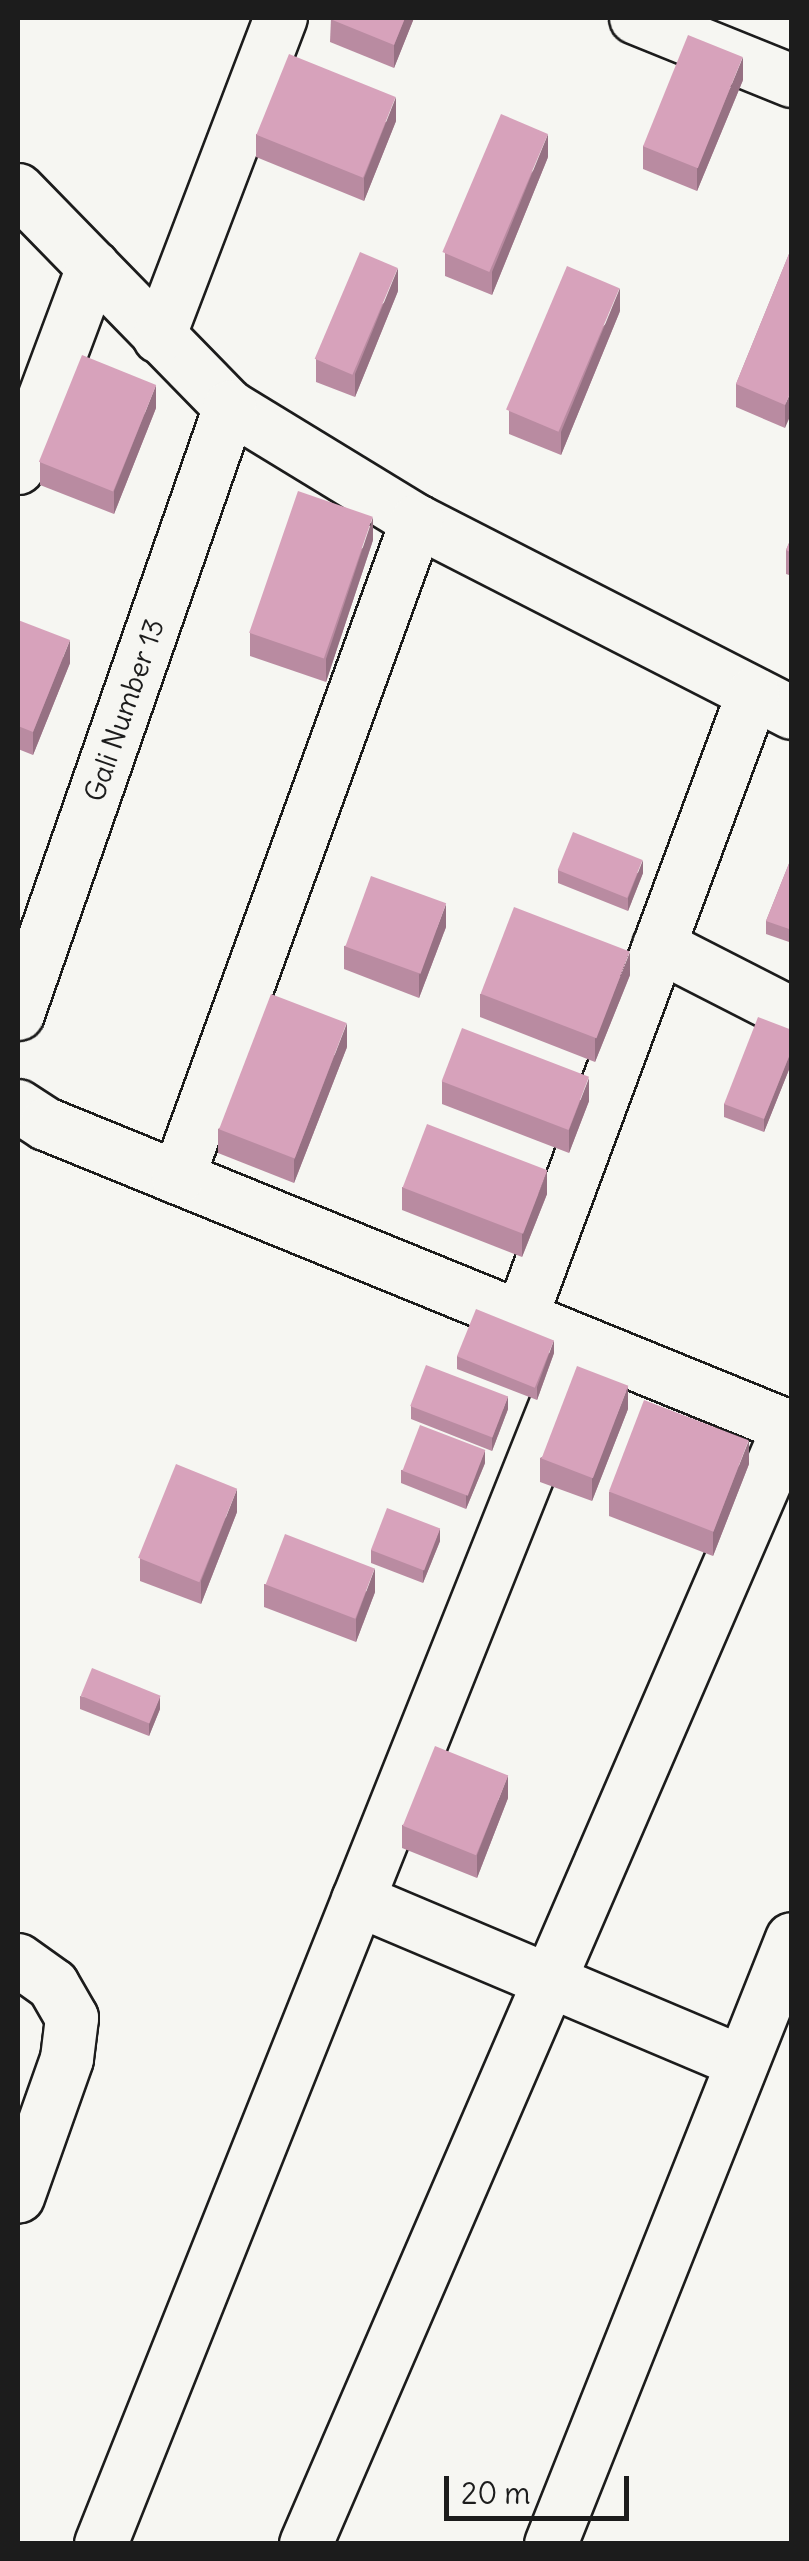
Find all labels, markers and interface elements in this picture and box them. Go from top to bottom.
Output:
street label: Gali Number 13 [77,614,171,806]
scale bar [449,2456,634,2518]
text: 20 m [461,2474,531,2512]

